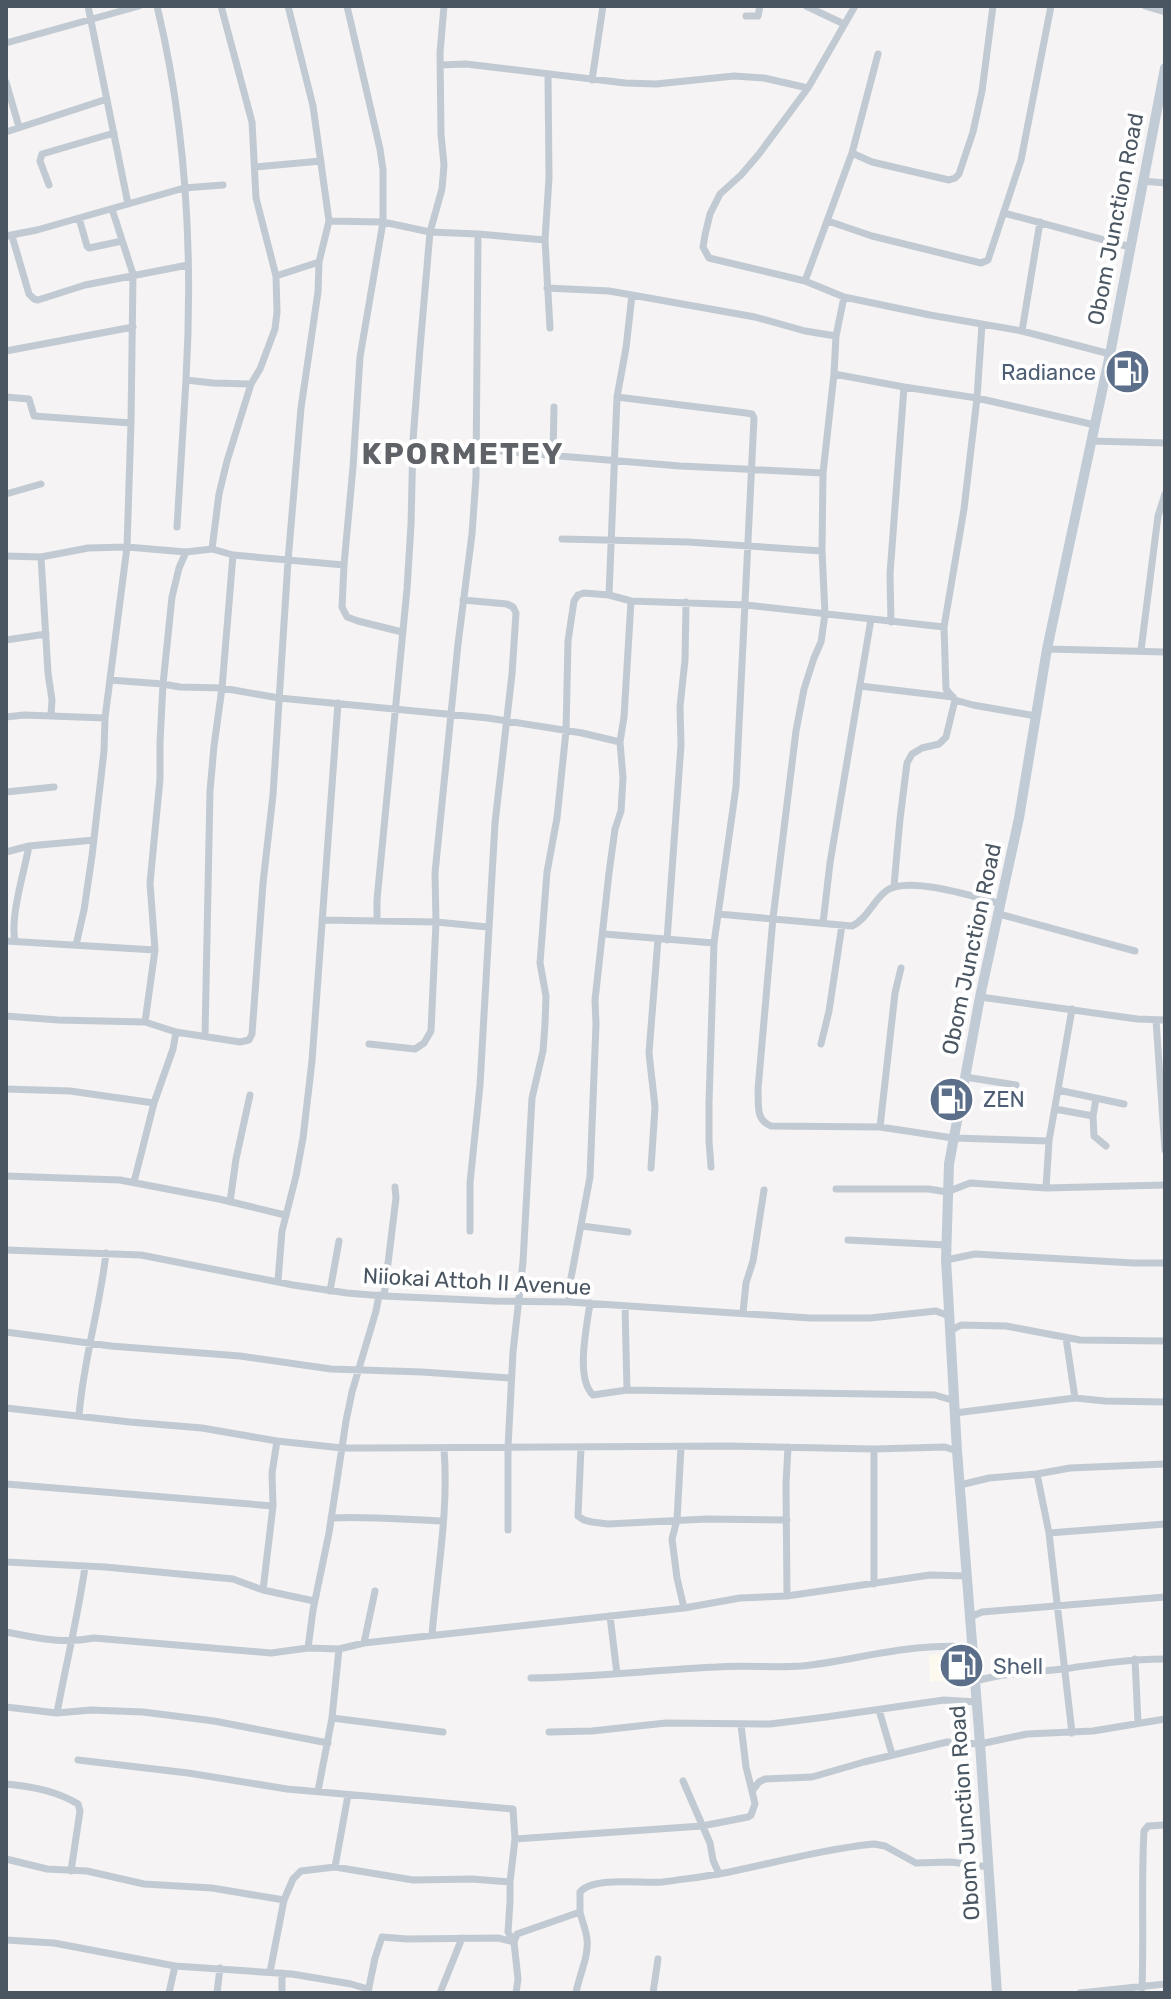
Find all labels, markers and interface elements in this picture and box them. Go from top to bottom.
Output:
street label: Obom Junction Road [1082,111,1149,327]
fuel station icon: Radiance [1103,348,1151,396]
place label: Radiance [1001,359,1096,386]
district label: KPORMETEY [362,436,564,472]
street label: Obom Junction Road [936,841,1007,1057]
fuel station icon: ZEN [928,1075,976,1123]
place label: ZEN [983,1086,1025,1113]
street label: Niiokai Attoh II Avenue [362,1262,592,1301]
fuel station icon: Shell [938,1642,986,1690]
place label: Shell [993,1653,1043,1680]
street label: Obom Junction Road [944,1705,985,1921]

